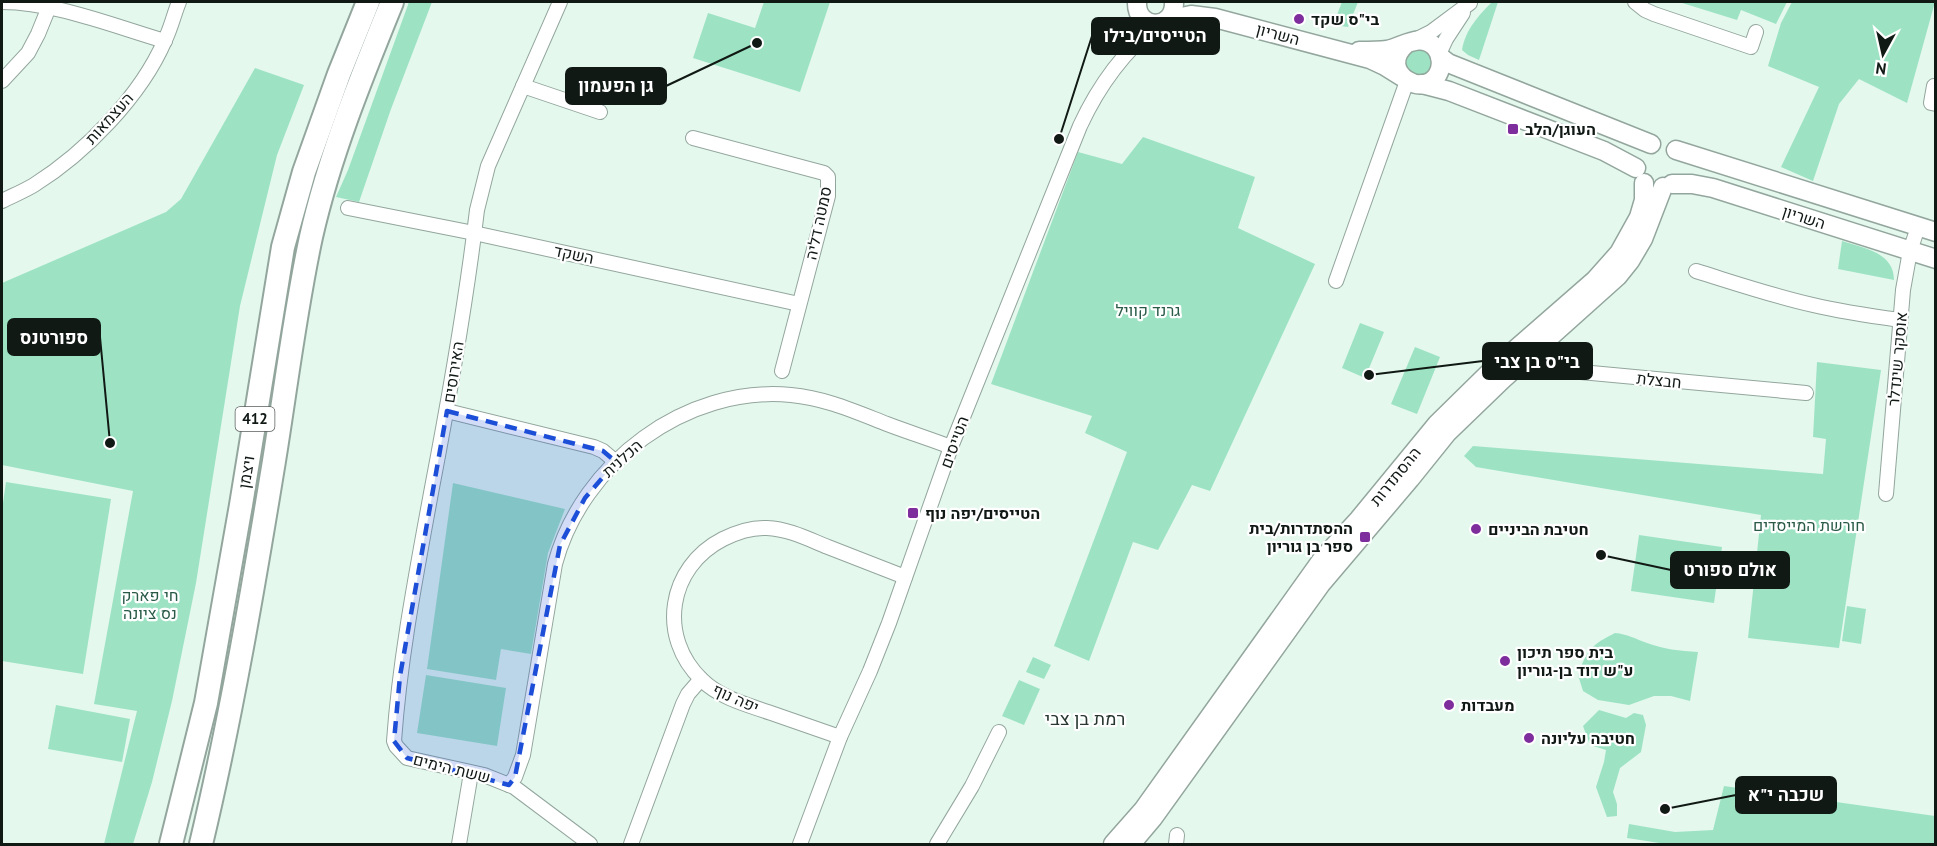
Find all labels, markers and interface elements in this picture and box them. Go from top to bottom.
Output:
place label: בי"ס שקד [1311,9,1379,29]
marker: בי"ס שקד [1292,12,1306,26]
callout: הטייסים/בילו [1092,18,1219,54]
street label: השריון [1254,19,1302,49]
text: הטייסים/בילו [1103,24,1207,47]
north arrow [1853,24,1913,84]
text: N [1874,58,1888,79]
callout: גן הפעמון [566,68,666,104]
text: גן הפעמון [578,74,654,97]
street label: העצמאות [81,88,137,148]
place label: העוגן/הלב [1525,119,1596,139]
marker: העוגן/הלב [1506,122,1520,136]
street label: סמטה דליה [800,184,836,262]
street label: השריון [1780,201,1828,233]
street label: השקד [552,240,596,268]
park label: גרנד קוויל [1116,300,1180,320]
street label: אוסקר שינדלר [1883,311,1911,407]
callout: ספורטנס [8,319,100,355]
text: ספורטנס [20,326,88,349]
street label: האירוסים [438,340,468,404]
callout: בי"ס בן צבי [1483,343,1592,379]
text: בי"ס בן צבי [1494,350,1580,373]
street label: חבצלת [1636,368,1682,392]
road number: 412 [236,407,274,431]
street label: הטייסים [935,413,973,471]
street label: הכלנית [598,435,646,481]
street label: ההסתדרות [1365,443,1425,509]
street label: ויצמן [234,454,258,490]
place label: הטייסים/יפה נוף [925,503,1040,523]
marker: הטייסים/יפה נוף [906,506,920,520]
park label: חורשת המייסדים [1753,515,1865,535]
place label: ההסתדרות/בית ספר בן גוריון [1249,518,1353,556]
place label: חטיבת הביניים [1488,519,1589,539]
marker: חטיבת הביניים [1469,522,1483,536]
marker: ההסתדרות/בית ספר בן גוריון [1358,530,1372,544]
callout: אולם ספורט [1671,552,1789,588]
text: אולם ספורט [1683,558,1777,581]
park label: חי פארק נס ציונה [122,585,178,623]
place label: בית ספר תיכון ע"ש דוד בן-גוריון [1517,642,1633,680]
marker: בית ספר תיכון ע"ש דוד בן-גוריון [1498,654,1512,668]
street label: יפה נוף [710,679,762,717]
place label: מעבדות [1461,695,1515,715]
marker: מעבדות [1442,698,1456,712]
district label: רמת בן צבי [1045,707,1125,730]
place label: חטיבה עליונה [1541,728,1635,748]
marker: חטיבה עליונה [1522,731,1536,745]
street label: ששת הימים [411,749,493,787]
callout: שכבה י"א [1736,777,1836,813]
text: שכבה י"א [1748,783,1824,806]

